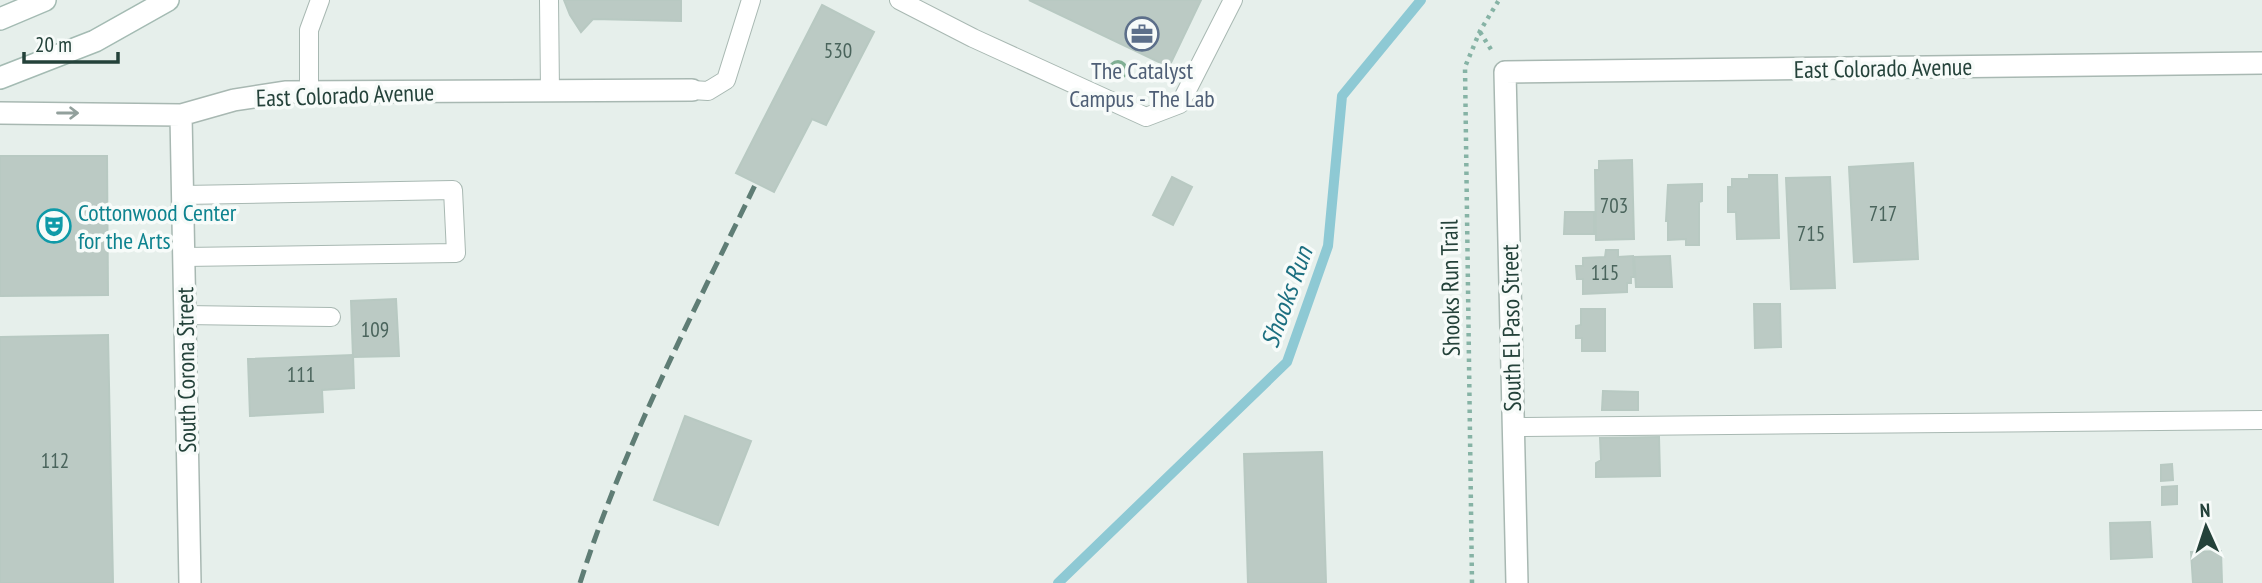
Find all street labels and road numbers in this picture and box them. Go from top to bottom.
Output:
street label: East Colorado Avenue [1794,51,1972,85]
street label: East Colorado Avenue [255,76,435,114]
street label: Shooks Run Trail [1433,219,1467,357]
street label: South El Paso Street [1494,244,1528,412]
street label: South Corona Street [169,286,203,453]

